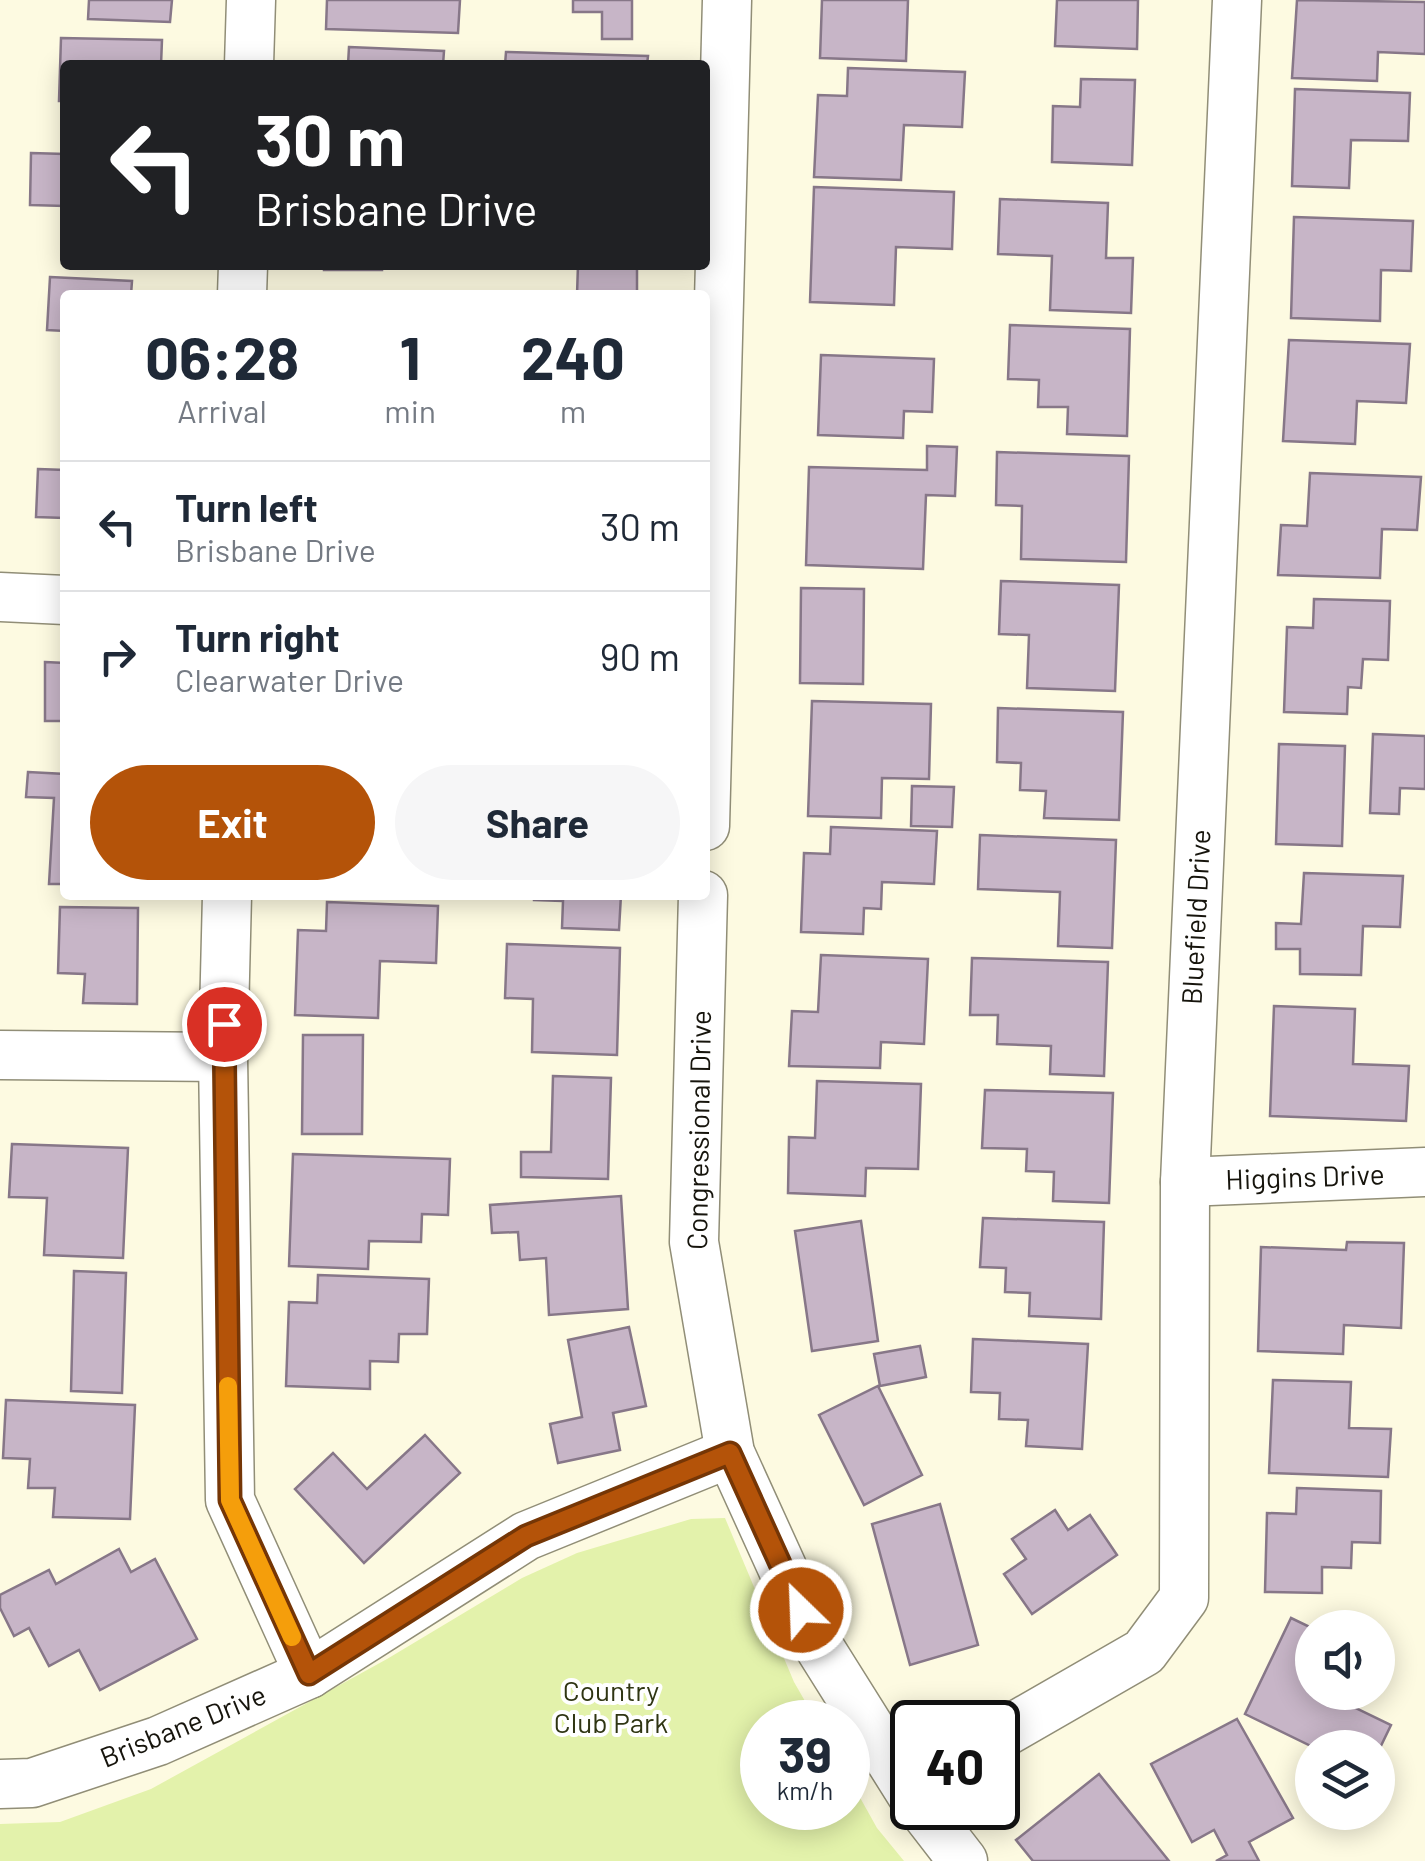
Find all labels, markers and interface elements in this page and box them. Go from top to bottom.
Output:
text: 30 m [255,96,405,180]
icon: left [90,100,220,230]
text: Brisbane Drive [255,181,537,235]
text: 06:28 [145,320,299,392]
text: 1 [399,320,421,392]
text: 240 [521,320,625,392]
text: Arrival [177,391,267,429]
text: min [384,391,436,429]
text: m [560,391,586,429]
text: Turn left [175,484,318,530]
icon: left [90,499,145,554]
text: 30 m [600,503,680,549]
text: Brisbane Drive [175,530,376,568]
text: Turn right [175,614,340,660]
icon: right [90,629,145,684]
text: 90 m [600,633,680,679]
text: Clearwater Drive [175,660,404,698]
button: Exit [90,765,375,880]
button: Share [395,765,680,880]
street label: Bluefield Drive [1173,828,1217,1006]
pin [182,982,267,1067]
icon: arrive [197,997,252,1052]
street label: Congressional Drive [679,1010,717,1250]
street label: Higgins Drive [1225,1156,1385,1196]
position arrow [749,1558,853,1662]
map controls [1295,1610,1395,1830]
button: sound [1295,1610,1395,1710]
park label: Country Club Park [554,1673,668,1739]
street label: Brisbane Drive [95,1676,270,1774]
speed limit sign: 40 [890,1700,1020,1830]
text: 39 [778,1723,832,1783]
button: layers [1295,1730,1395,1830]
text: km/h [777,1775,833,1805]

